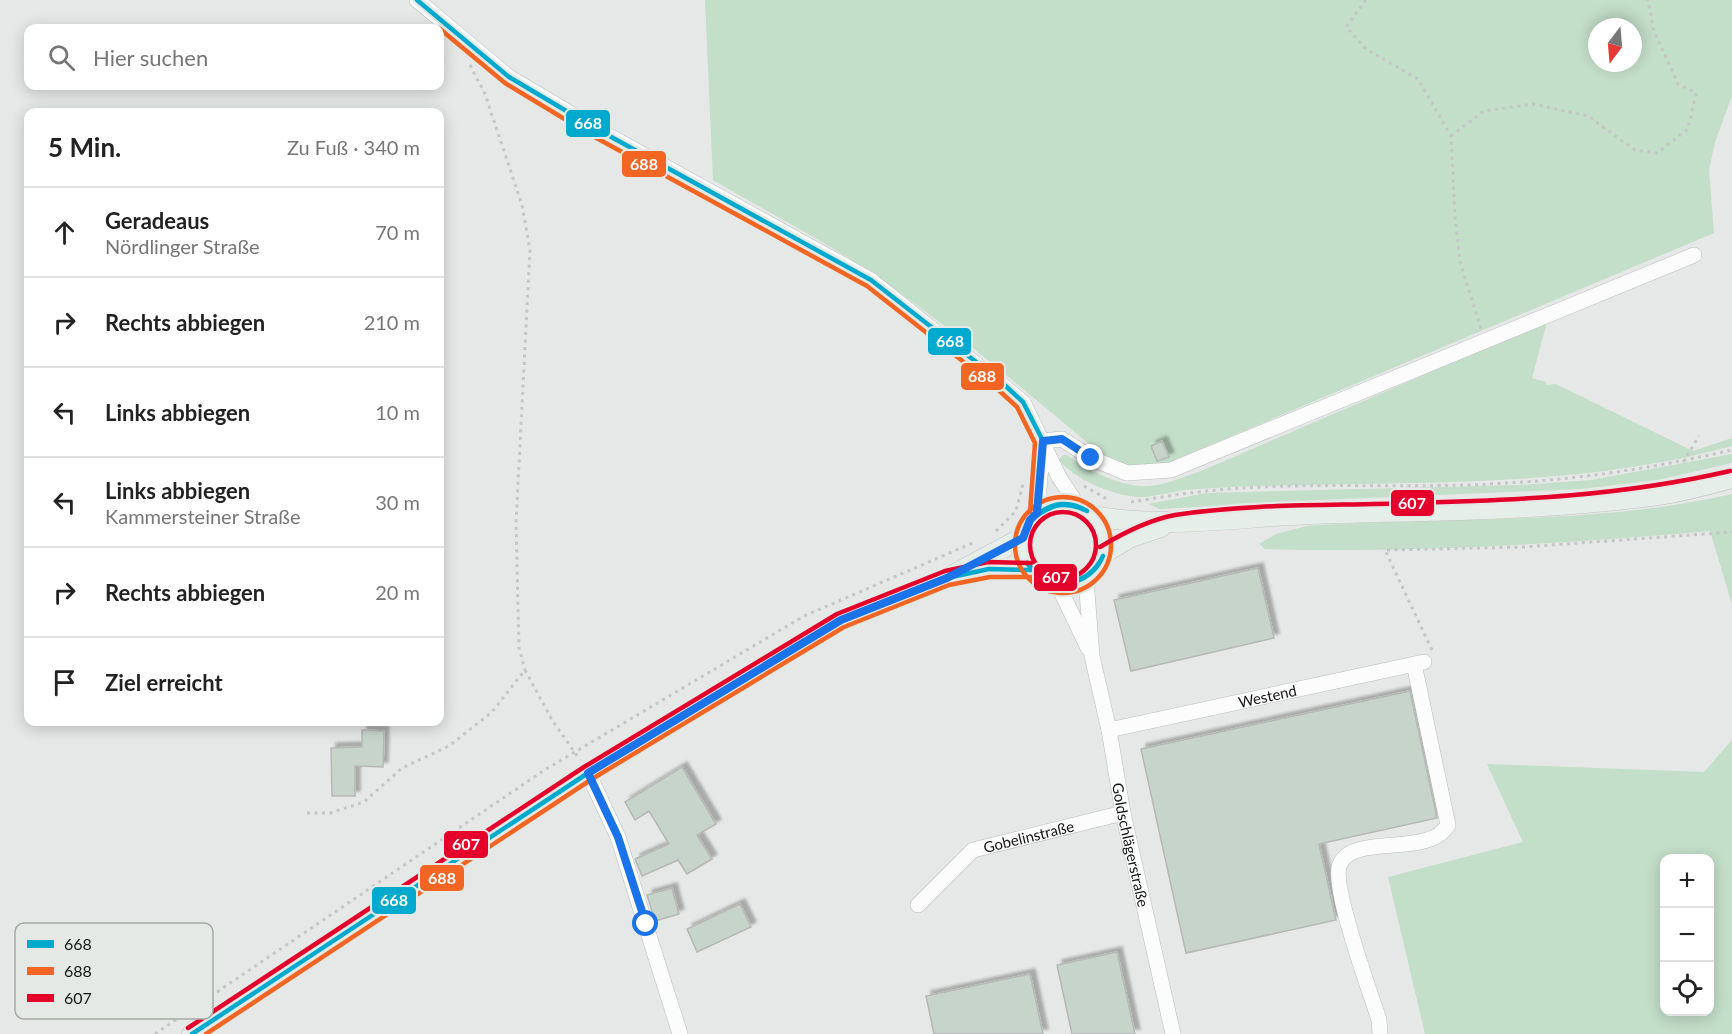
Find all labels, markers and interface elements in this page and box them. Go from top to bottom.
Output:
north arrow [1588,18,1642,72]
search box [24,24,444,90]
icon: search [45,41,78,74]
text: Hier suchen [93,44,208,71]
line badge: 668 [565,109,611,138]
text: 668 [574,113,602,132]
text: 5 Min. [48,131,121,163]
text: Zu Fuß · 340 m [287,135,420,159]
line badge: 688 [621,150,667,178]
text: 688 [630,154,658,173]
text: Geradeaus [105,207,209,234]
icon: ahead [48,216,81,249]
text: 70 m [375,220,420,244]
text: Nördlinger Straße [105,234,260,258]
icon: right [48,306,81,339]
text: Rechts abbiegen [105,309,265,336]
text: 210 m [364,310,420,334]
line badge: 668 [927,327,972,356]
text: 668 [936,331,964,350]
line badge: 688 [960,362,1005,391]
text: 688 [968,366,996,385]
icon: left [48,396,81,429]
text: Links abbiegen [105,399,250,426]
text: 10 m [375,400,420,424]
route end [1077,444,1103,470]
text: Links abbiegen [105,477,250,504]
icon: left [48,486,81,519]
line badge: 607 [1390,489,1435,517]
text: 30 m [375,490,420,514]
text: 607 [1398,493,1426,512]
text: Kammersteiner Straße [105,504,300,528]
line badge: 607 [1033,563,1078,592]
text: 607 [1042,567,1070,586]
icon: right [48,576,81,609]
text: Rechts abbiegen [105,579,265,606]
text: 20 m [375,580,420,604]
icon: arrive [48,666,81,699]
text: Ziel erreicht [105,669,223,696]
street label: Westend [1237,681,1298,711]
street label: Goldschlägerstraße [1109,781,1153,909]
street label: Gobelinstraße [981,816,1076,856]
line badge: 607 [443,830,489,859]
text: 607 [452,834,480,853]
map controls [1660,854,1714,1016]
button: + [1660,854,1714,908]
line badge: 688 [419,864,465,892]
text: 688 [428,868,456,887]
line badge: 668 [371,886,417,915]
text: 668 [380,890,408,909]
button: − [1660,908,1714,962]
route start [632,910,658,936]
legend [15,923,213,1019]
text: 668 [64,934,92,953]
text: 688 [64,961,92,980]
button: locate [1660,962,1714,1016]
text: 607 [64,988,92,1007]

